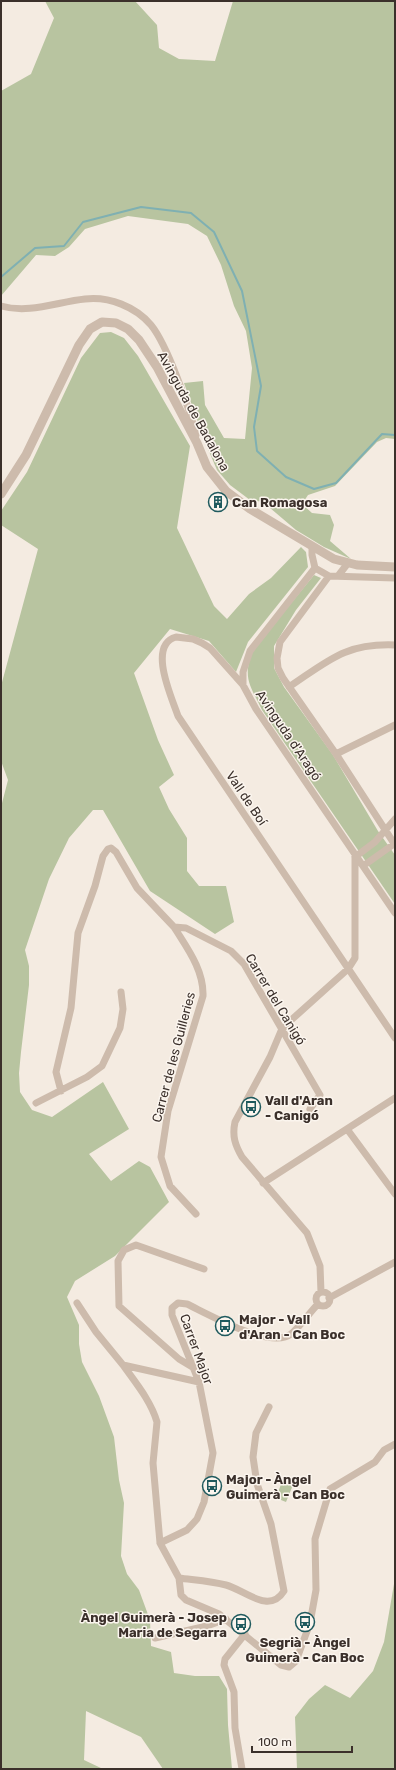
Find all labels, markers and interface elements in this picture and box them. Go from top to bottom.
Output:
street label: Avinguda de Badalona [153,349,233,474]
building icon: Can Romagosa [207,491,229,513]
place label: Can Romagosa [232,495,327,510]
street label: Avinguda d'Aragó [252,687,324,784]
street label: Vall de Boí [223,768,271,829]
street label: Carrer del Canigó [241,951,309,1048]
street label: Carrer de les Guilleries [149,990,198,1124]
place label: Vall d'Aran - Canigó [265,1093,333,1123]
bus stop icon: Vall d'Aran - Canigó [240,1096,262,1118]
street label: Carrer Major [177,1312,216,1387]
place label: Major - Vall d'Aran - Can Boc [239,1312,345,1342]
bus stop icon: Major - Vall d'Aran - Can Boc [214,1315,236,1337]
place label: Major - Àngel Guimerà - Can Boc [226,1472,345,1502]
bus stop icon: Major - Àngel Guimerà - Can Boc [201,1475,223,1497]
place label: Àngel Guimerà - Josep Maria de Segarra [81,1610,227,1640]
bus stop icon: Segrià - Àngel Guimerà - Can Boc [294,1611,316,1633]
bus stop icon: Àngel Guimerà - Josep Maria de Segarra [230,1613,252,1635]
place label: Segrià - Àngel Guimerà - Can Boc [246,1635,365,1665]
scale bar [252,1728,352,1754]
text: 100 m [258,1735,292,1749]

